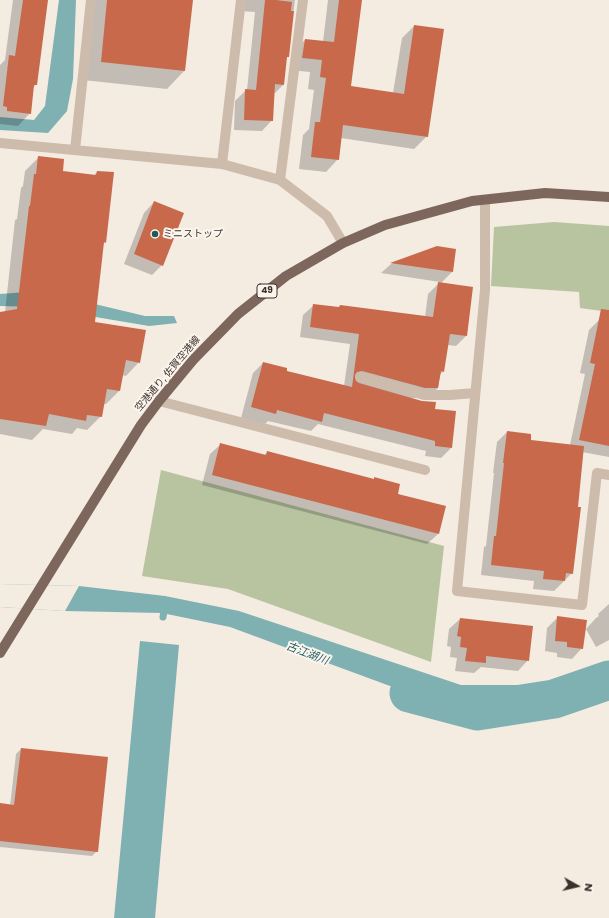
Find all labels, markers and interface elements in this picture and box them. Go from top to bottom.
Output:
place label: ミニストップ [163,228,223,240]
marker: ミニストップ [150,229,160,239]
road number: 49 [257,284,277,298]
street label: 空港通り, 佐賀空港線 [133,334,203,414]
water label: 古江湖川 [284,640,330,668]
north arrow [557,866,597,906]
text: N [580,882,597,893]

